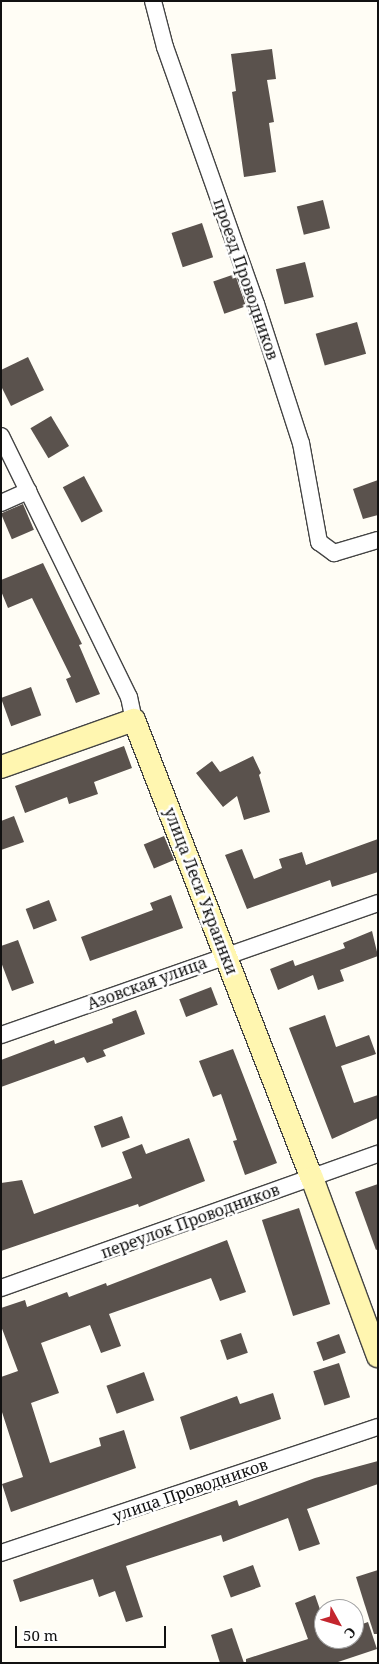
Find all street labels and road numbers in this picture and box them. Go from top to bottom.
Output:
street label: проезд Проводников [209,196,283,362]
street label: улица Леси Украинки [160,805,242,977]
street label: Азовская улица [84,952,210,1014]
street label: переулок Проводников [98,1180,282,1262]
street label: улица Проводников [110,1454,270,1526]

